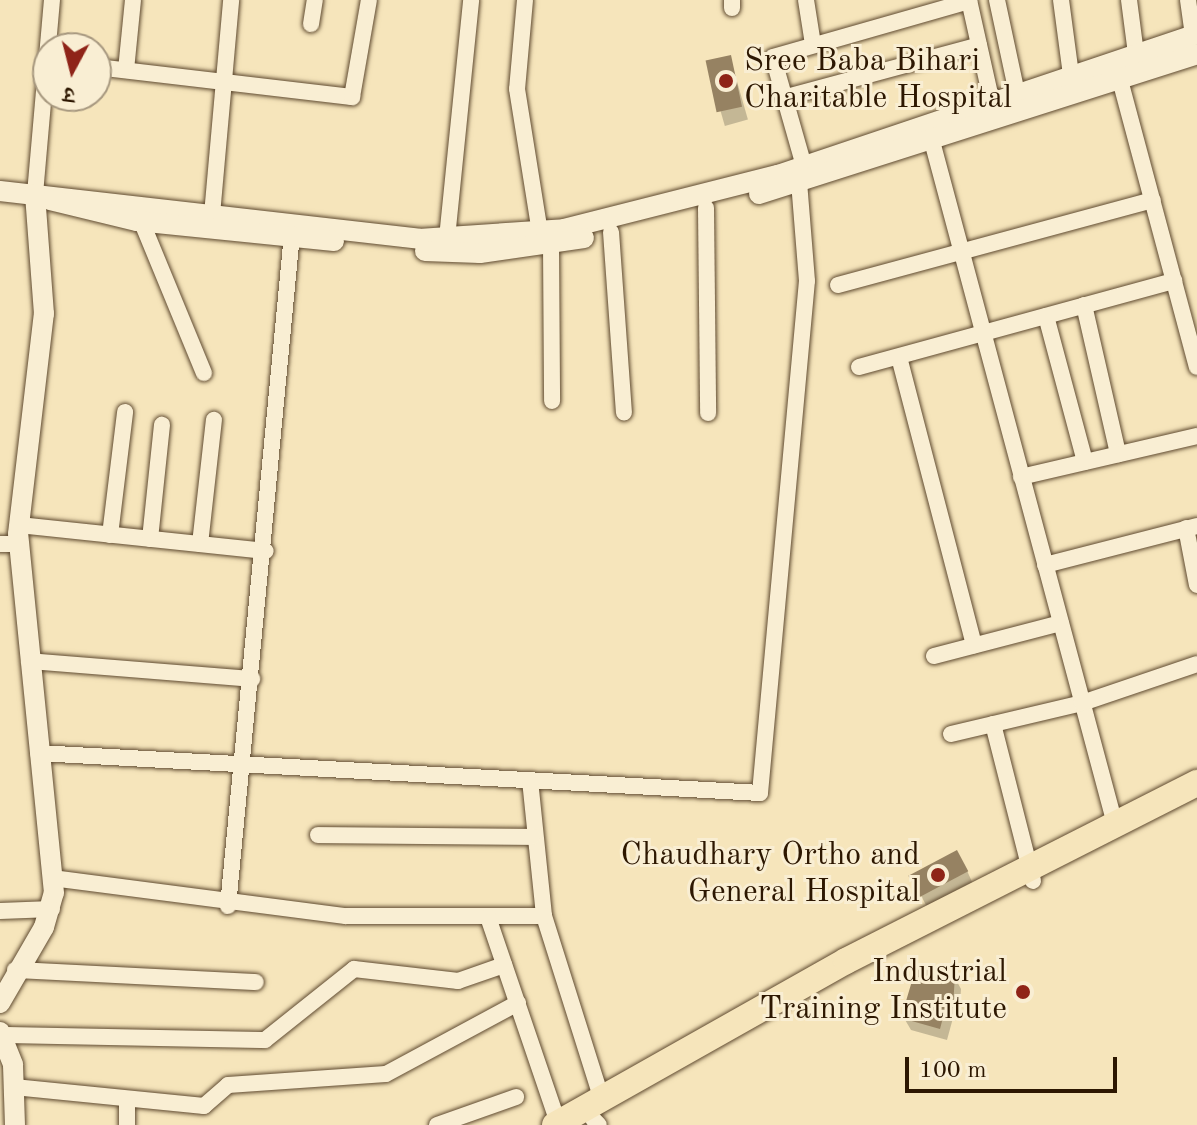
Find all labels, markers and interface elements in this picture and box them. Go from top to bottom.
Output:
north arrow [32,32,112,112]
place label: Sree Baba Bihari Charitable Hospital [744,44,1012,119]
marker: Sree Baba Bihari Charitable Hospital [715,70,737,92]
text: उ [62,82,76,105]
place label: Chaudhary Ortho and General Hospital [621,838,920,913]
marker: Chaudhary Ortho and General Hospital [927,864,949,886]
place label: Industrial Training Institute [759,955,1007,1030]
marker: Industrial Training Institute [1014,983,1032,1001]
scale bar [909,1041,1121,1091]
text: 100 m [919,1059,987,1083]

